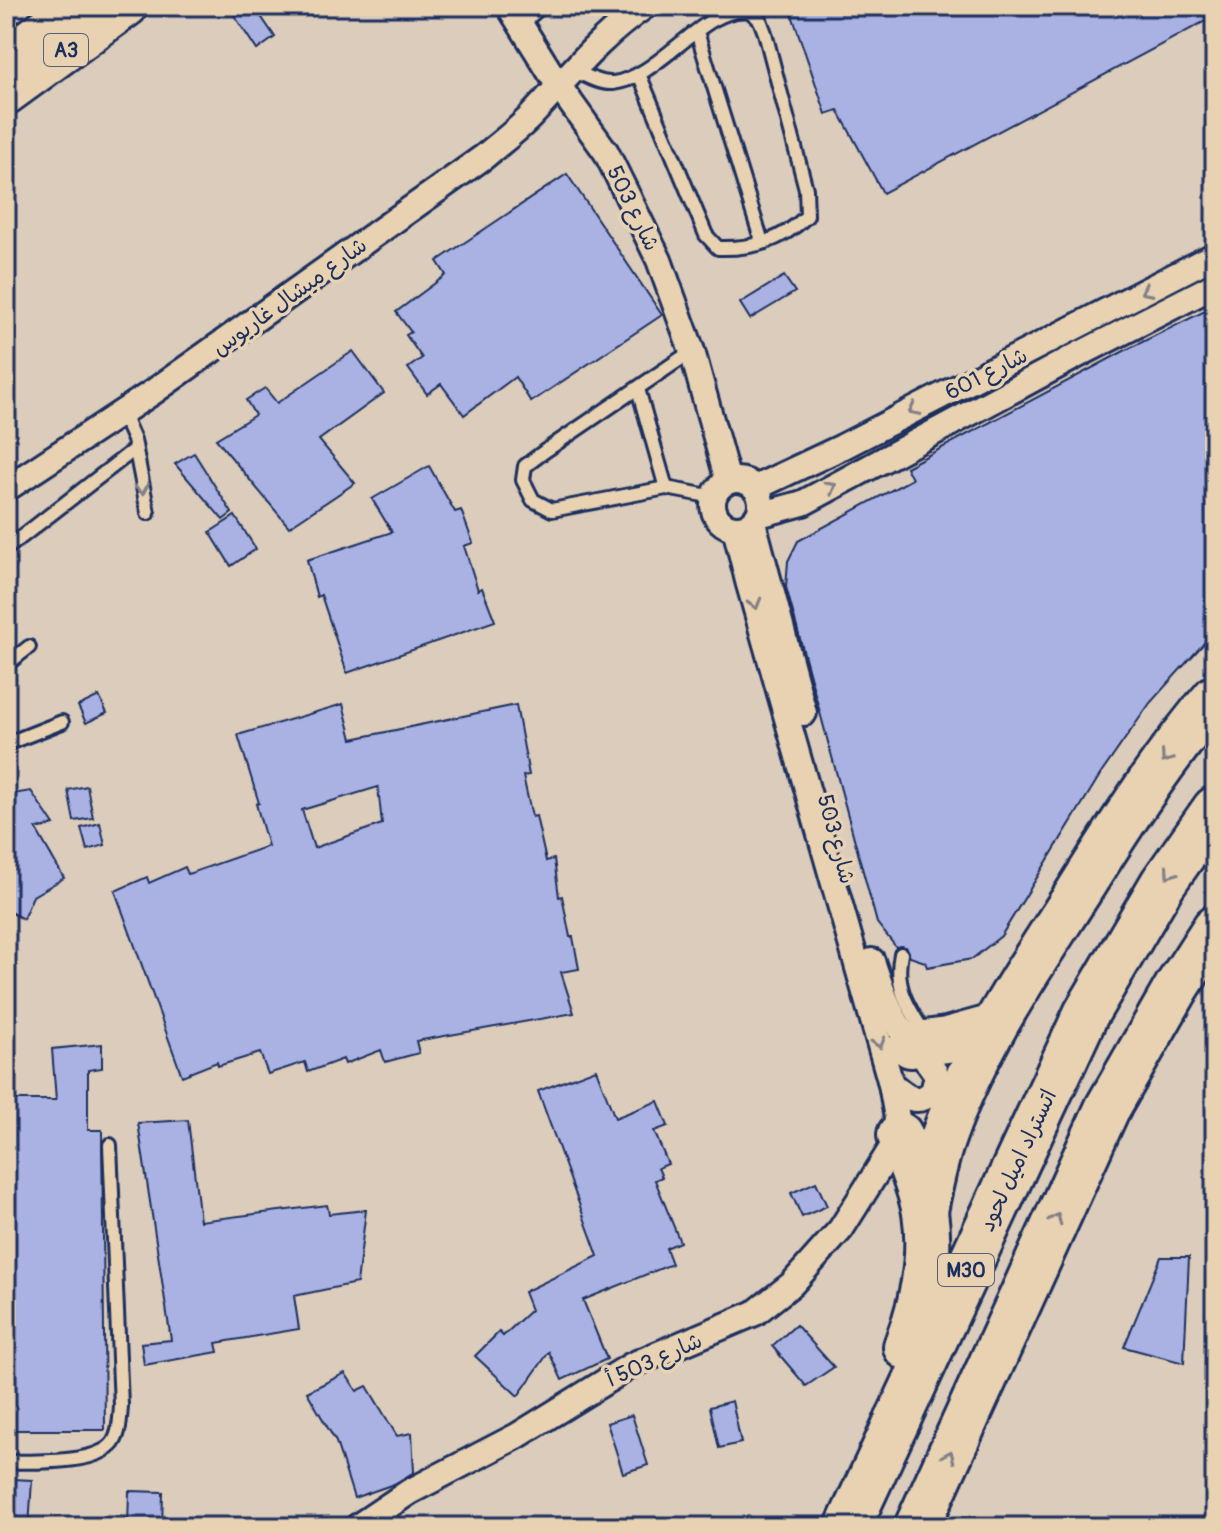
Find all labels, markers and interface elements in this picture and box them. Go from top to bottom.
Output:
road number: A3 [44,34,88,66]
street label: شارع 503 [600,161,666,256]
street label: شارع ميشال غاريوس [207,231,373,363]
one-way arrow [1139,281,1154,297]
street label: شارع 601 [941,341,1033,407]
one-way arrow [908,400,923,415]
one-way arrow [823,482,837,497]
one-way arrow [133,483,150,496]
one-way arrow [746,597,762,610]
one-way arrow [1161,750,1175,764]
street label: شارع 503 [810,791,861,887]
one-way arrow [1165,864,1180,878]
one-way arrow [870,1035,887,1049]
street label: اتستراد اميل لحود [973,1085,1063,1236]
one-way arrow [1047,1213,1063,1228]
road number: M30 [938,1254,994,1286]
street label: شارع 503 أ [602,1326,707,1394]
one-way arrow [939,1450,955,1464]

